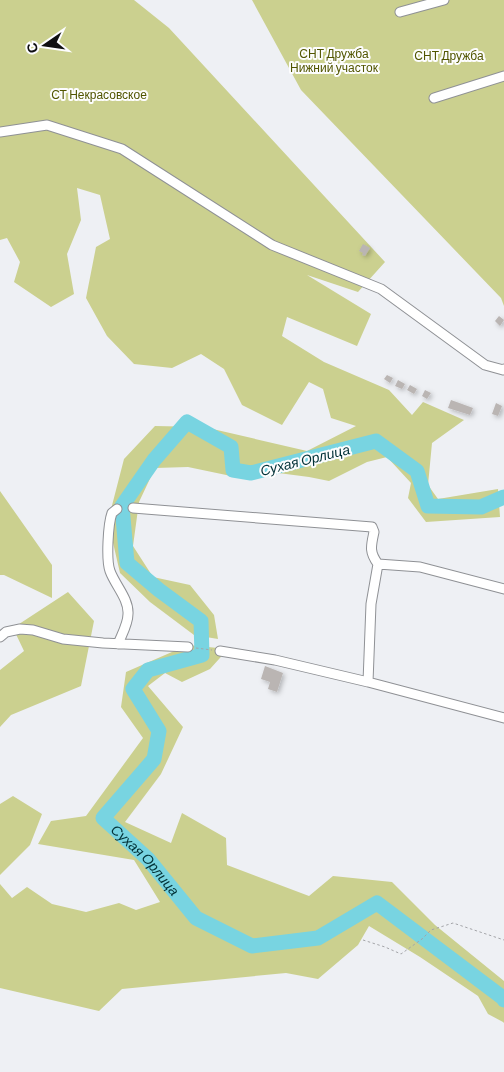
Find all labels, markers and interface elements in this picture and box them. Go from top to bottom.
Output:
north arrow [20,20,70,70]
text: С [22,41,41,55]
park label: СНТ Дружба Нижний участок [290,46,379,75]
park label: СНТ Дружба [414,48,484,63]
park label: СТ Некрасовское [51,87,147,102]
water label: Сухая Орлица [258,440,352,479]
water label: Сухая Орлица [108,821,183,899]

